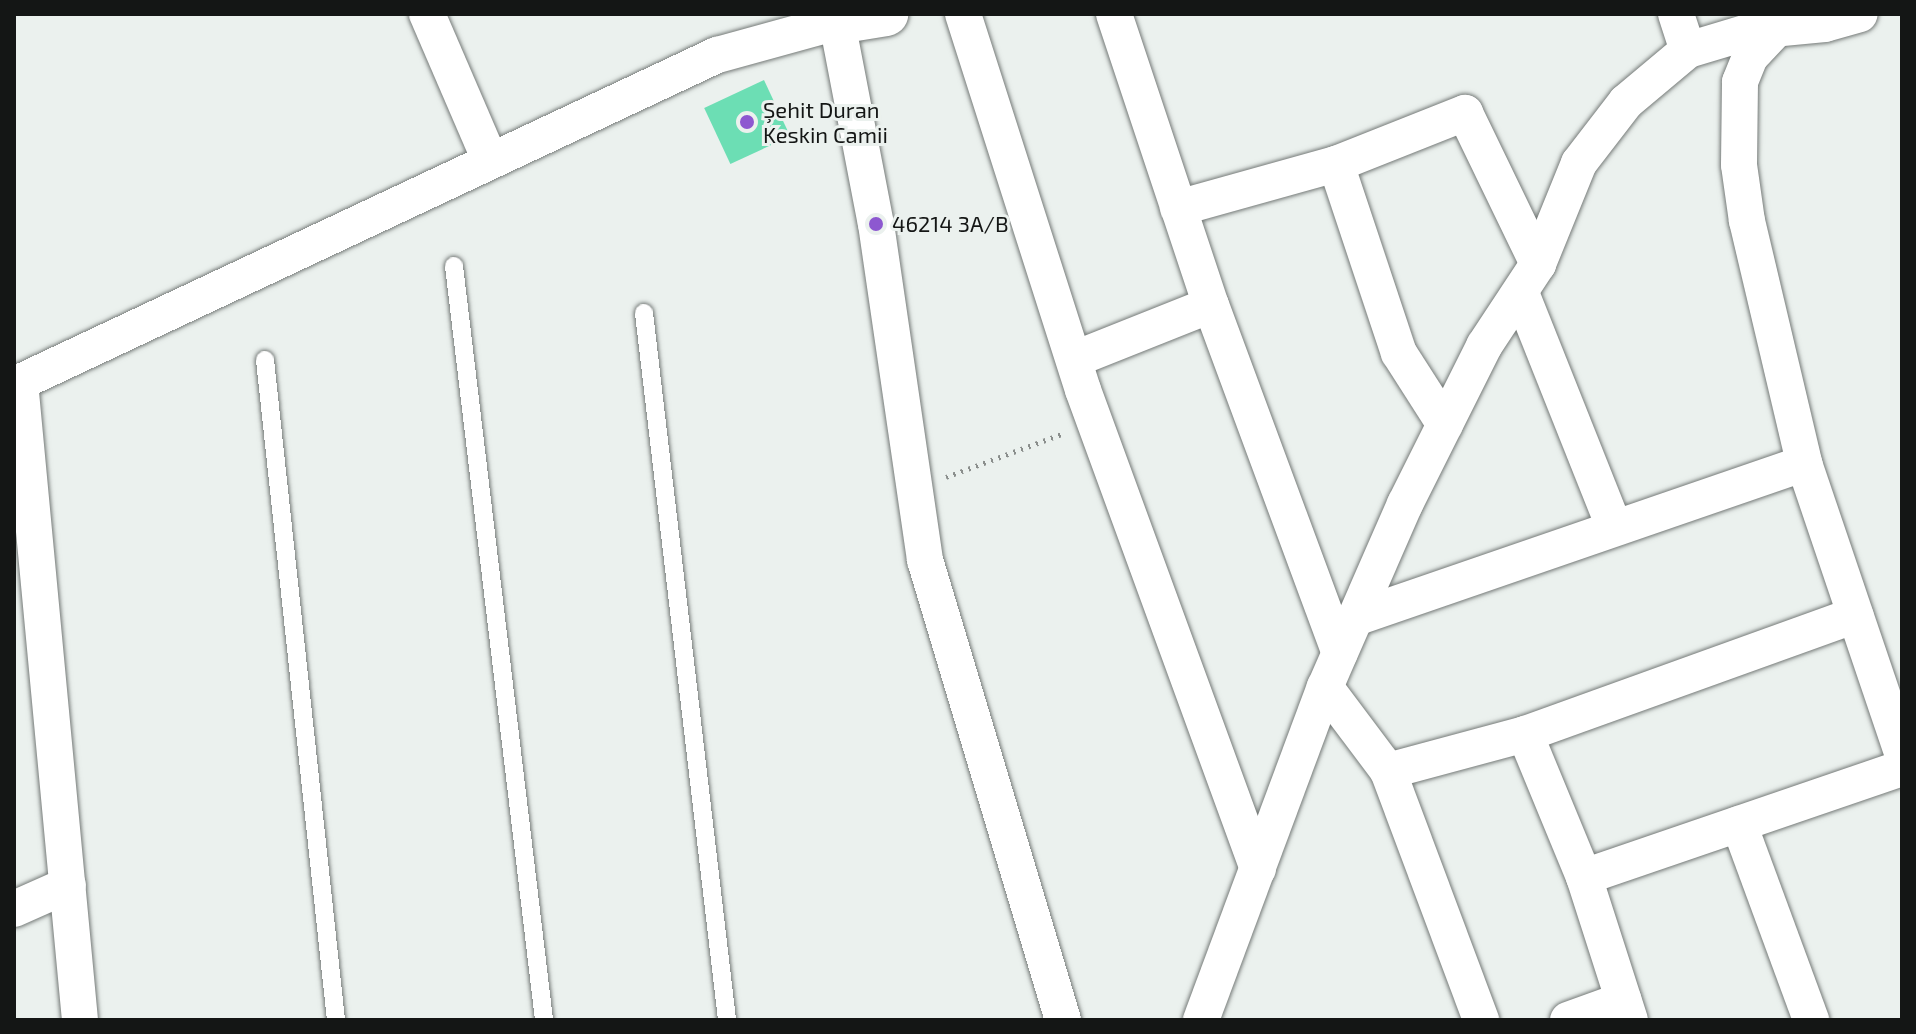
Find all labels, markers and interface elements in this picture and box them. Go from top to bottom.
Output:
place label: Şehit Duran Keskin Camii [763,96,888,148]
marker: Şehit Duran Keskin Camii [738,113,756,131]
place label: 46214 3A/B [892,211,1009,237]
marker: 46214 3A/B [867,215,885,233]

